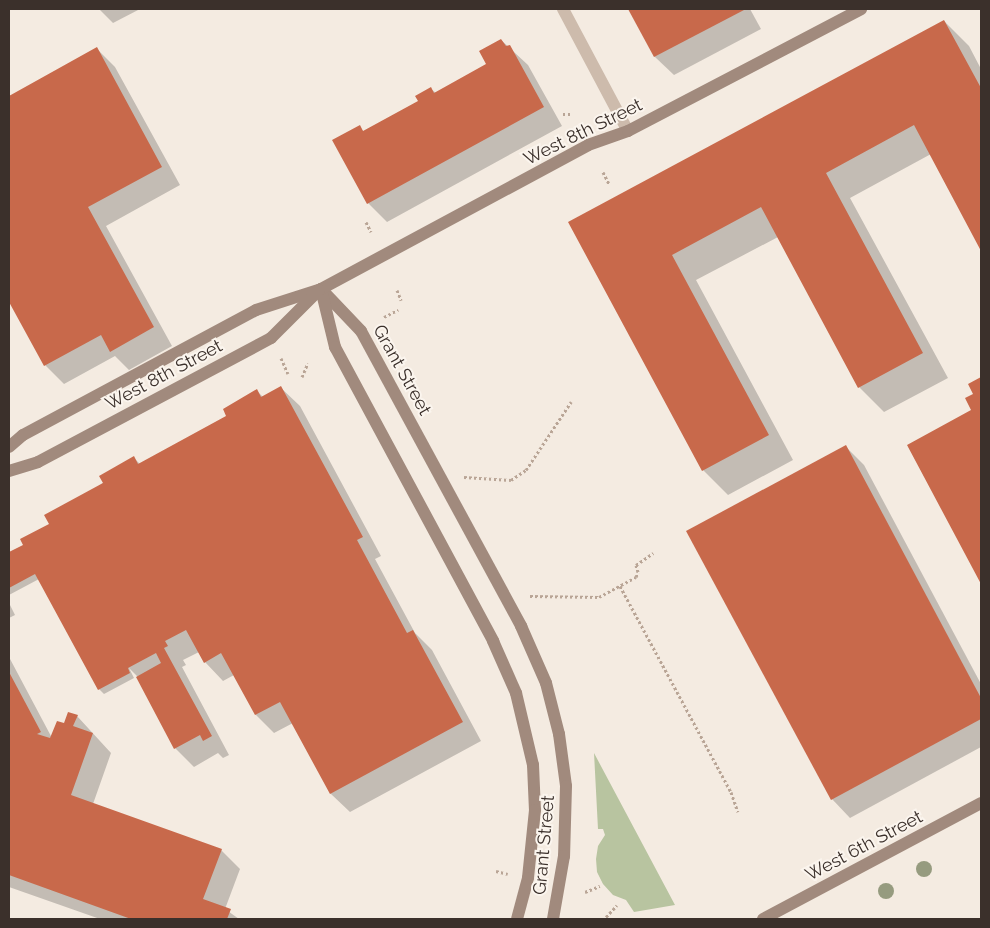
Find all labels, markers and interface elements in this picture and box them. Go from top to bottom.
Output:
street label: West 8th Street [520,94,646,170]
street label: Grant Street [368,321,436,419]
street label: West 8th Street [102,335,226,415]
street label: Grant Street [529,794,559,896]
street label: West 6th Street [802,806,926,886]

